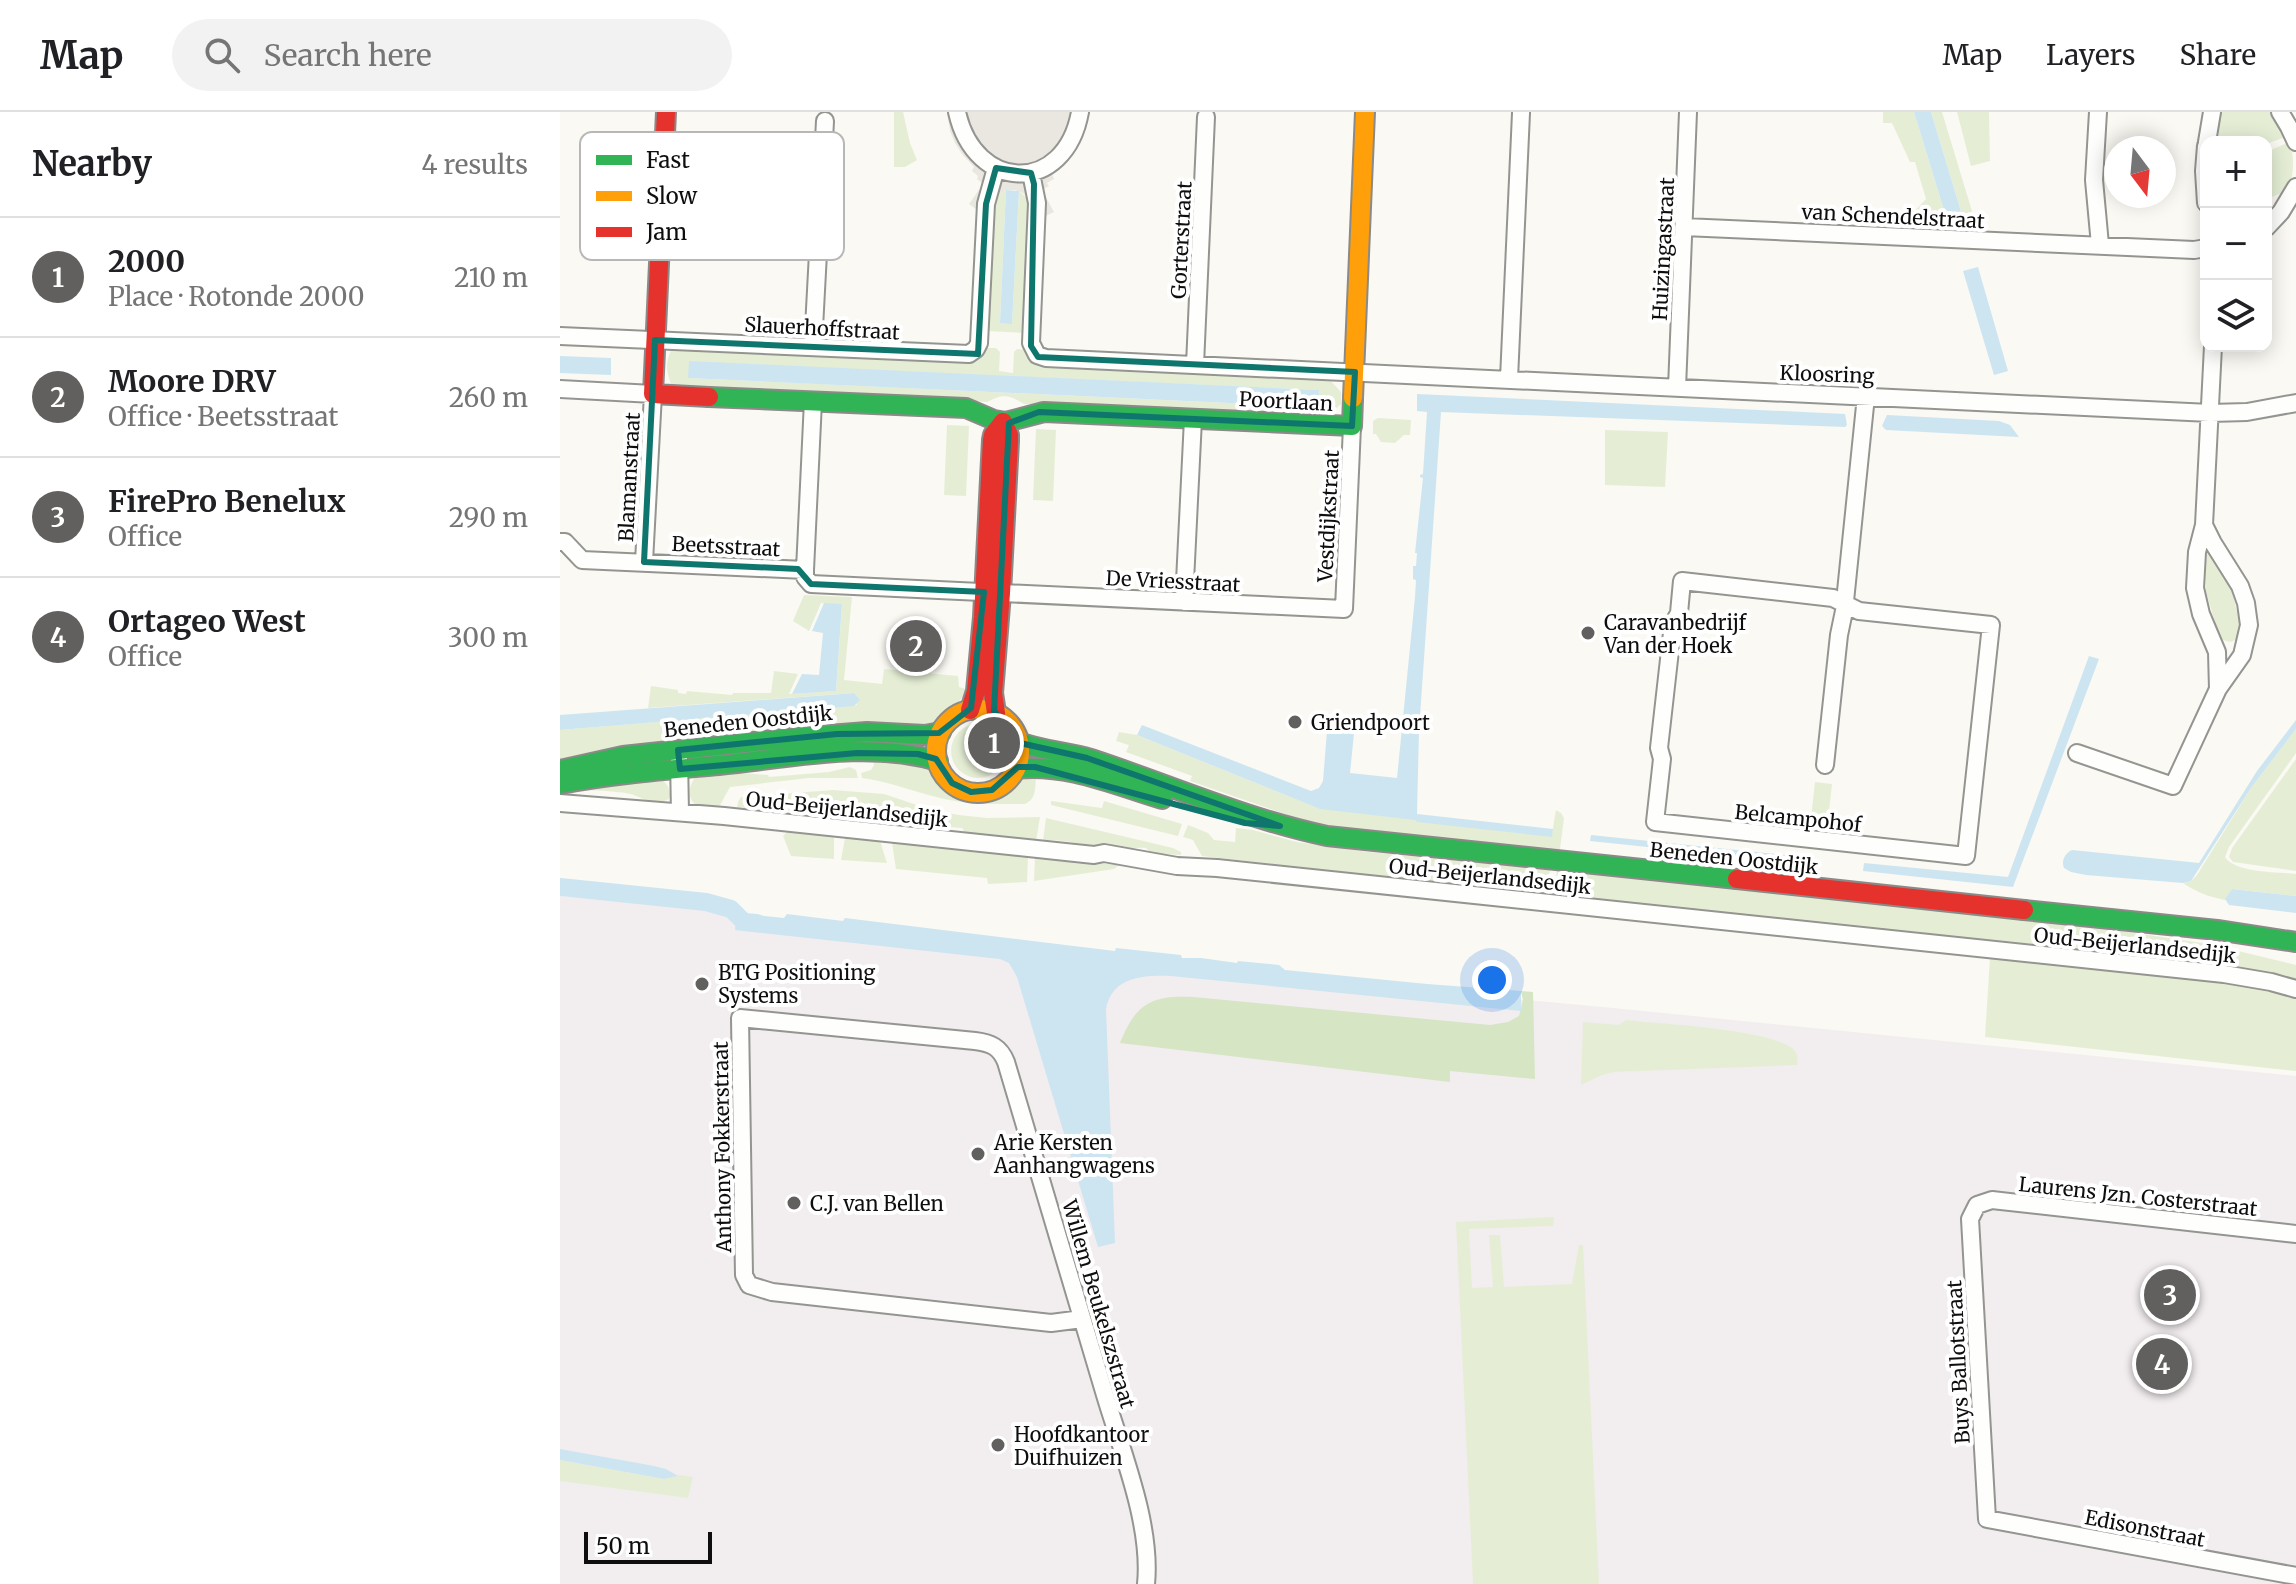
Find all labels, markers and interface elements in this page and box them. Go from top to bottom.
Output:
search box [172,19,732,91]
text: Map [40,32,124,79]
icon: search [200,33,244,77]
text: Search here [264,36,432,74]
text: Map [1942,37,2002,73]
text: Layers [2046,37,2135,73]
text: Share [2179,37,2256,73]
legend [580,132,844,260]
north arrow [2104,136,2176,208]
map controls [2200,136,2272,352]
button: + [2200,136,2272,208]
text: Nearby [32,143,152,185]
text: Fast [646,146,690,174]
text: 4 results [421,148,528,181]
street label: Huizingastraat [1647,176,1679,321]
street label: Gorterstraat [1165,180,1197,300]
text: Slow [646,182,697,210]
street label: van Schendelstraat [1800,199,1985,233]
button: − [2200,208,2272,280]
text: Jam [645,218,687,246]
text: 2000 [108,242,185,280]
text: 1 [52,261,64,294]
text: 210 m [454,261,528,294]
text: Place · Rotonde 2000 [108,280,365,313]
button: layers [2200,280,2272,352]
street label: Slauerhoffstraat [744,311,900,345]
street label: Kloosring [1779,360,1875,388]
text: Moore DRV [108,362,275,400]
text: 2 [50,381,66,414]
text: 260 m [449,381,528,414]
street label: Poortlaan [1238,386,1334,416]
text: Office · Beetsstraat [108,400,338,433]
street label: Blamanstraat [613,411,645,542]
street label: Vestdijkstraat [1312,449,1344,584]
text: FirePro Benelux [108,482,345,520]
text: 3 [51,501,65,534]
text: 290 m [449,501,528,534]
text: Office [108,520,182,553]
street label: Beetsstraat [671,531,781,561]
street label: De Vriesstraat [1105,565,1241,597]
text: Ortageo West [108,602,306,640]
place label: Caravanbedrijf Van der Hoek [1603,610,1747,658]
pin: 2 [890,616,942,676]
text: 4 [50,621,66,654]
text: 300 m [448,621,528,654]
marker: Caravanbedrijf Van der Hoek [1579,624,1597,642]
text: Office [108,640,182,673]
street label: Beneden Oostdijk [662,700,834,742]
place label: Griendpoort [1311,710,1430,735]
pin: 1 [968,713,1020,773]
marker: Griendpoort [1286,713,1304,731]
street label: Oud-Beijerlandsedijk [745,786,950,832]
street label: Belcampohof [1733,799,1864,837]
street label: Beneden Oostdijk [1648,837,1820,879]
street label: Oud-Beijerlandsedijk [1388,853,1593,899]
street label: Oud-Beijerlandsedijk [2033,922,2238,968]
place label: BTG Positioning Systems [718,960,875,1008]
your location [1472,960,1512,1000]
marker: BTG Positioning Systems [693,975,711,993]
street label: Anthony Fokkerstraat [708,1041,736,1254]
place label: Arie Kersten Aanhangwagens [993,1130,1155,1178]
marker: Arie Kersten Aanhangwagens [969,1145,987,1163]
street label: Laurens Jzn. Costerstraat [2017,1171,2259,1221]
place label: C.J. van Bellen [810,1191,944,1216]
marker: C.J. van Bellen [785,1194,803,1212]
street label: Willem Beukelszstraat [1057,1196,1141,1411]
pin: 3 [2144,1265,2196,1325]
street label: Buys Ballotstraat [1941,1279,1975,1445]
pin: 4 [2136,1334,2188,1394]
place label: Hoofdkantoor Duifhuizen [1014,1422,1149,1470]
marker: Hoofdkantoor Duifhuizen [989,1436,1007,1454]
street label: Edisonstraat [2083,1504,2207,1552]
scale bar [584,1528,712,1564]
text: 50 m [596,1532,650,1560]

